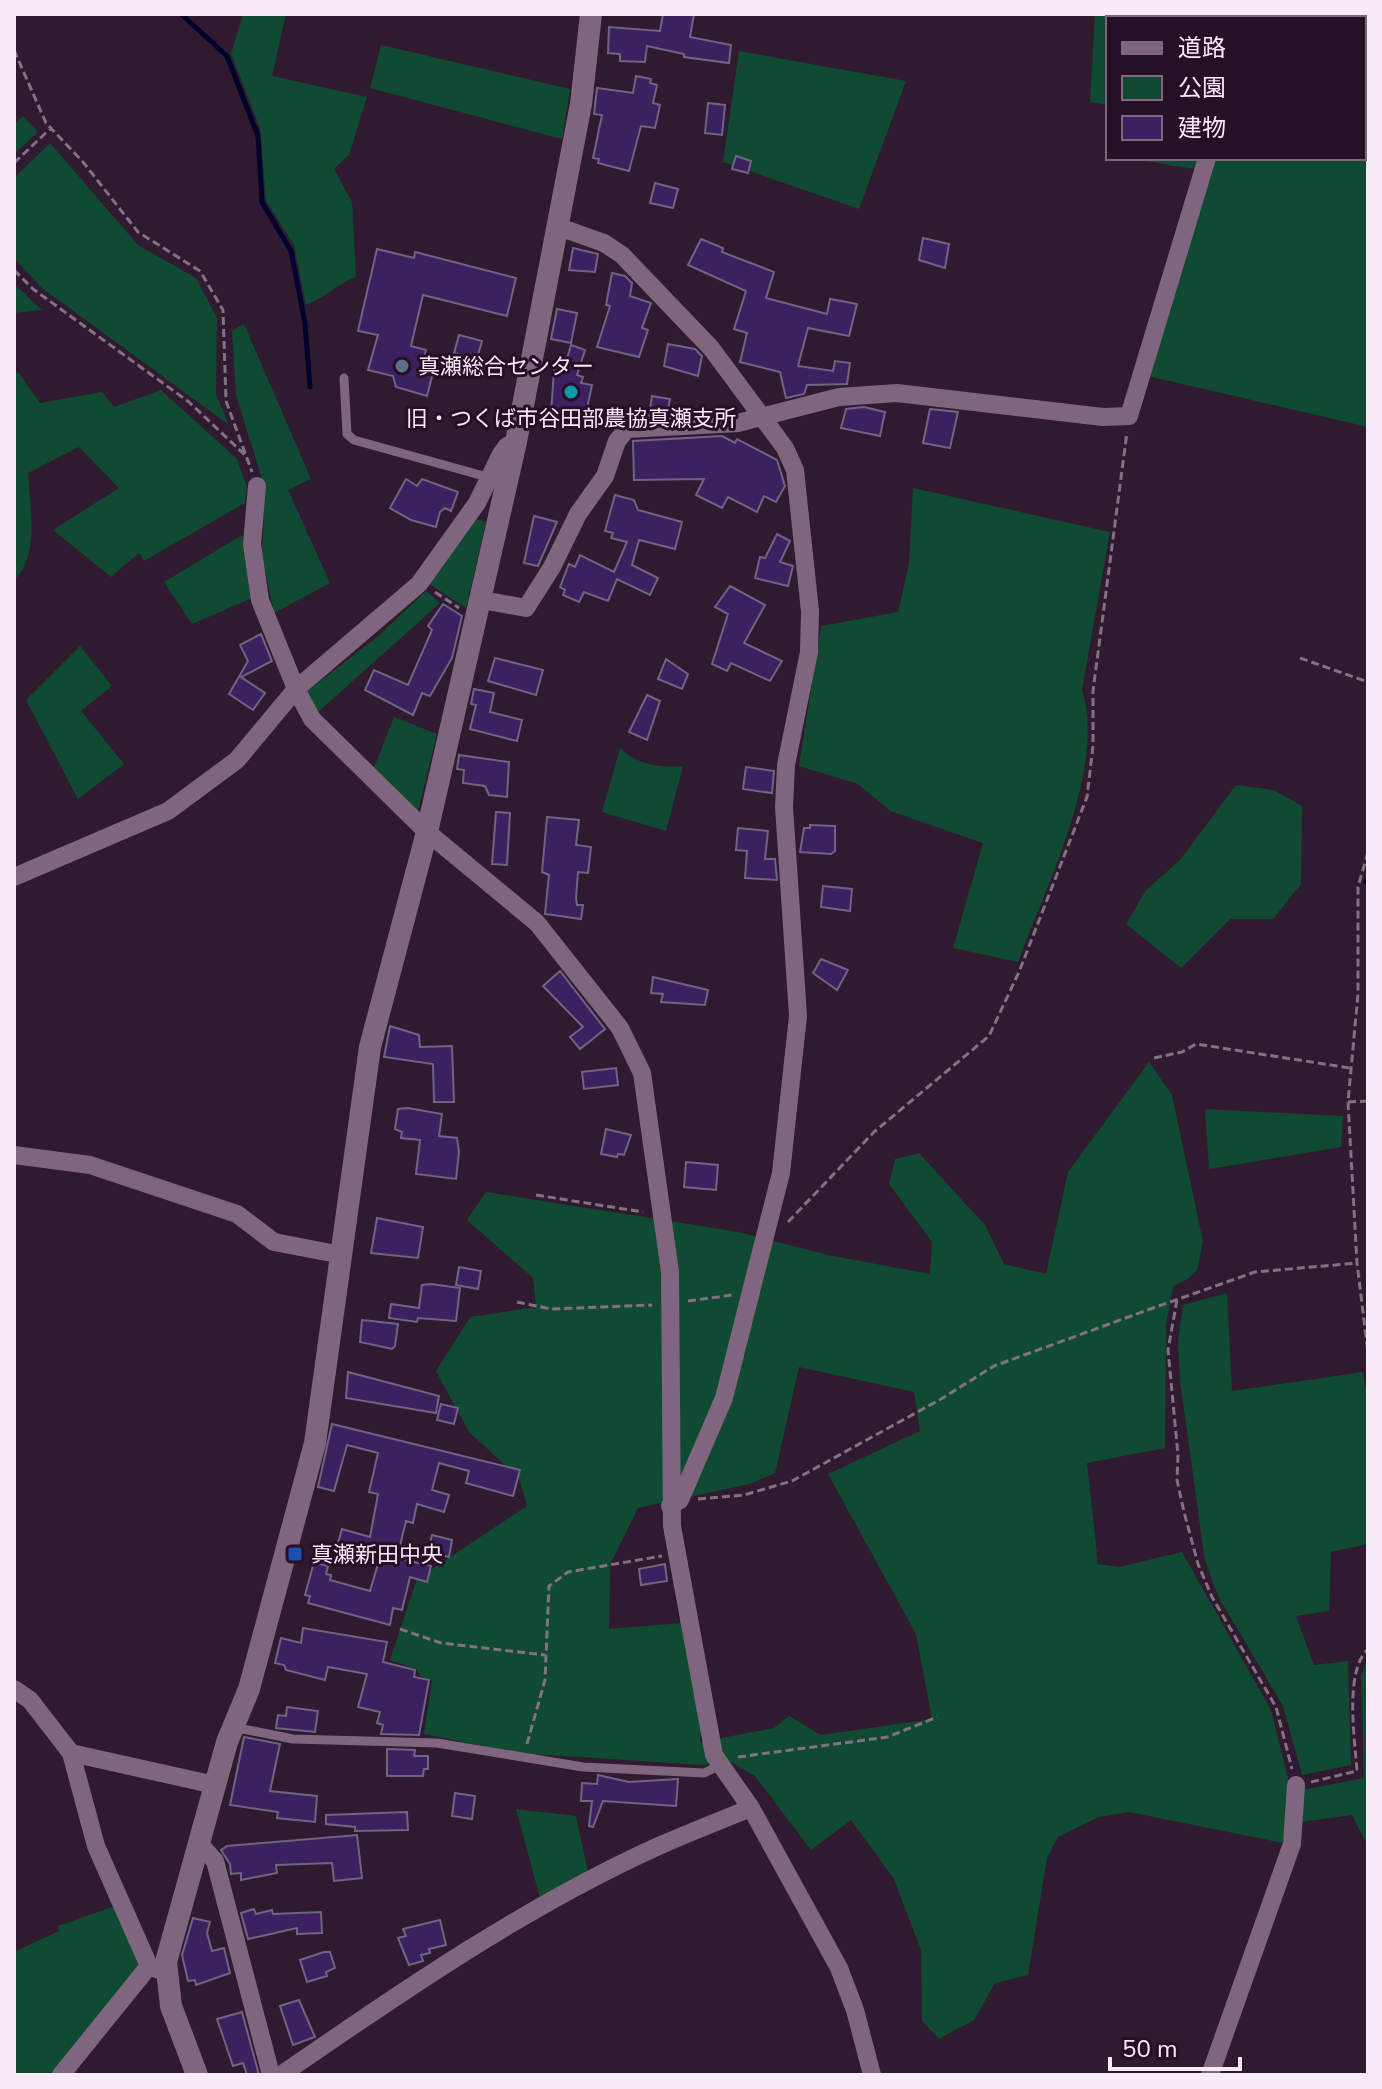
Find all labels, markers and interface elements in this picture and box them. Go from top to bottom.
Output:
legend [1106,16,1366,160]
text: 道路 [1178,32,1226,64]
text: 公園 [1178,72,1226,104]
text: 建物 [1178,112,1226,144]
place label: 真瀬総合センター [418,352,594,382]
marker: 真瀬総合センター [393,357,411,375]
marker: 旧・つくば市谷田部農協真瀬支所 [562,383,580,401]
place label: 旧・つくば市谷田部農協真瀬支所 [406,404,736,434]
place label: 真瀬新田中央 [311,1540,443,1570]
marker: 真瀬新田中央 [286,1545,304,1563]
scale bar [1110,2021,1240,2071]
text: 50 m [1122,2033,1178,2065]

